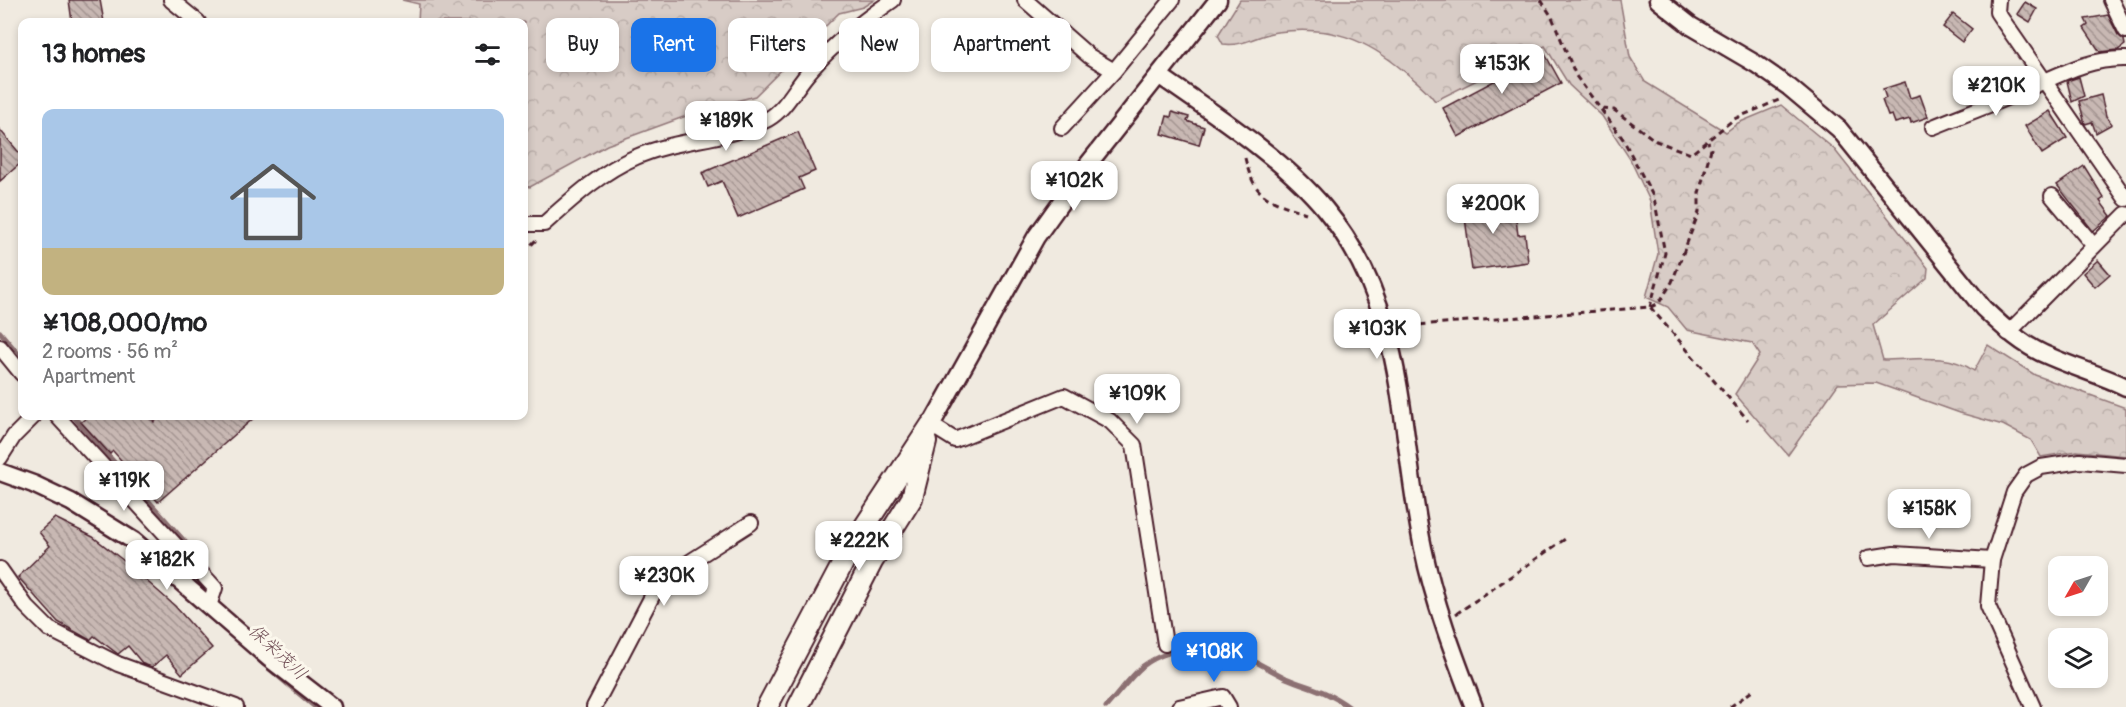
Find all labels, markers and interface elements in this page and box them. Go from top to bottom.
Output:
chip: Buy [546,18,619,72]
chip: Rent [631,18,716,72]
chip: Filters [728,18,827,72]
chip: New [839,18,919,72]
chip: Apartment [931,18,1071,72]
text: 13 homes [42,38,145,70]
icon: filters [471,38,504,71]
pin: ¥153K [1460,44,1544,95]
text: ¥153K [1474,51,1530,76]
pin: ¥210K [1954,66,2038,117]
text: ¥210K [1967,73,2025,98]
pin: ¥189K [684,101,768,152]
text: ¥189K [699,108,753,133]
icon: home [219,148,327,256]
pin: ¥102K [1032,161,1116,212]
text: ¥102K [1045,168,1103,193]
pin: ¥200K [1451,184,1535,235]
text: ¥200K [1461,191,1525,216]
text: ¥108,000/mo [42,307,207,339]
pin: ¥103K [1335,309,1419,360]
text: ¥103K [1348,316,1406,341]
text: 2 rooms · 56 m² [42,339,178,364]
text: Apartment [42,364,135,389]
pin: ¥109K [1095,374,1179,425]
text: ¥109K [1108,381,1166,406]
pin: ¥119K [82,461,166,512]
text: ¥119K [98,468,150,493]
pin: ¥158K [1887,489,1971,540]
text: ¥158K [1902,496,1956,521]
pin: ¥222K [817,521,901,572]
text: ¥222K [829,528,889,553]
pin: ¥182K [125,540,209,591]
text: ¥182K [139,547,195,572]
pin: ¥230K [622,556,706,607]
north arrow [2048,556,2108,616]
map controls [2048,556,2108,688]
text: ¥230K [633,563,695,588]
water label: 保栄茂川 [243,619,312,685]
button: layers [2048,628,2108,688]
pin: ¥108K [1172,632,1256,683]
text: ¥108K [1185,639,1243,664]

